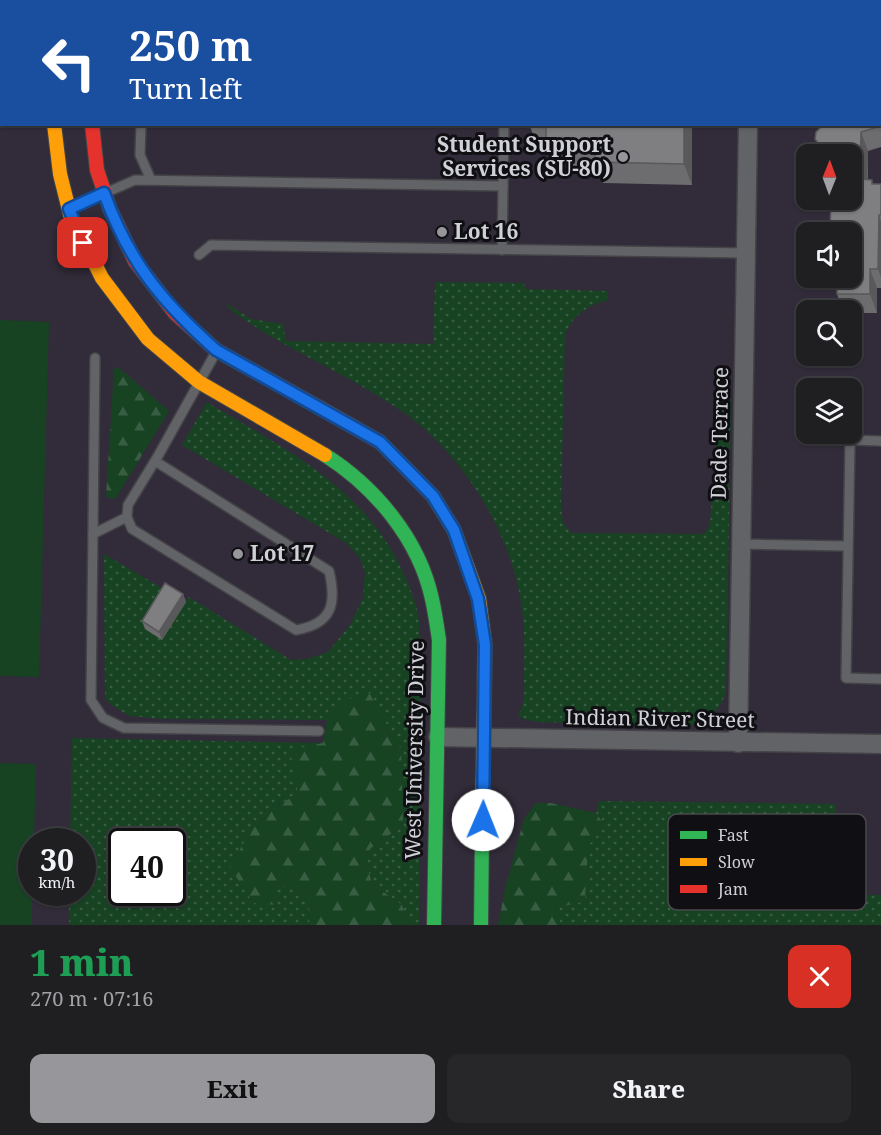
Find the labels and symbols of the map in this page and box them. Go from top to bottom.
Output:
place label: Student Support Services (SU-80) [437,130,611,182]
north arrow [796,144,862,210]
marker: Student Support Services (SU-80) [616,150,630,164]
pin [57,217,108,268]
place label: Lot 16 [454,217,518,245]
marker: Lot 16 [435,225,449,239]
street label: Dade Terrace [704,366,734,499]
place label: Lot 17 [250,539,314,567]
marker: Lot 17 [231,547,245,561]
street label: West University Drive [398,640,430,860]
street label: Indian River Street [565,702,755,734]
position arrow [451,788,515,852]
legend [668,814,866,910]
text: Fast [718,824,749,846]
speed limit sign: 40 [108,828,186,906]
text: Slow [718,851,755,873]
text: Jam [717,878,748,900]

